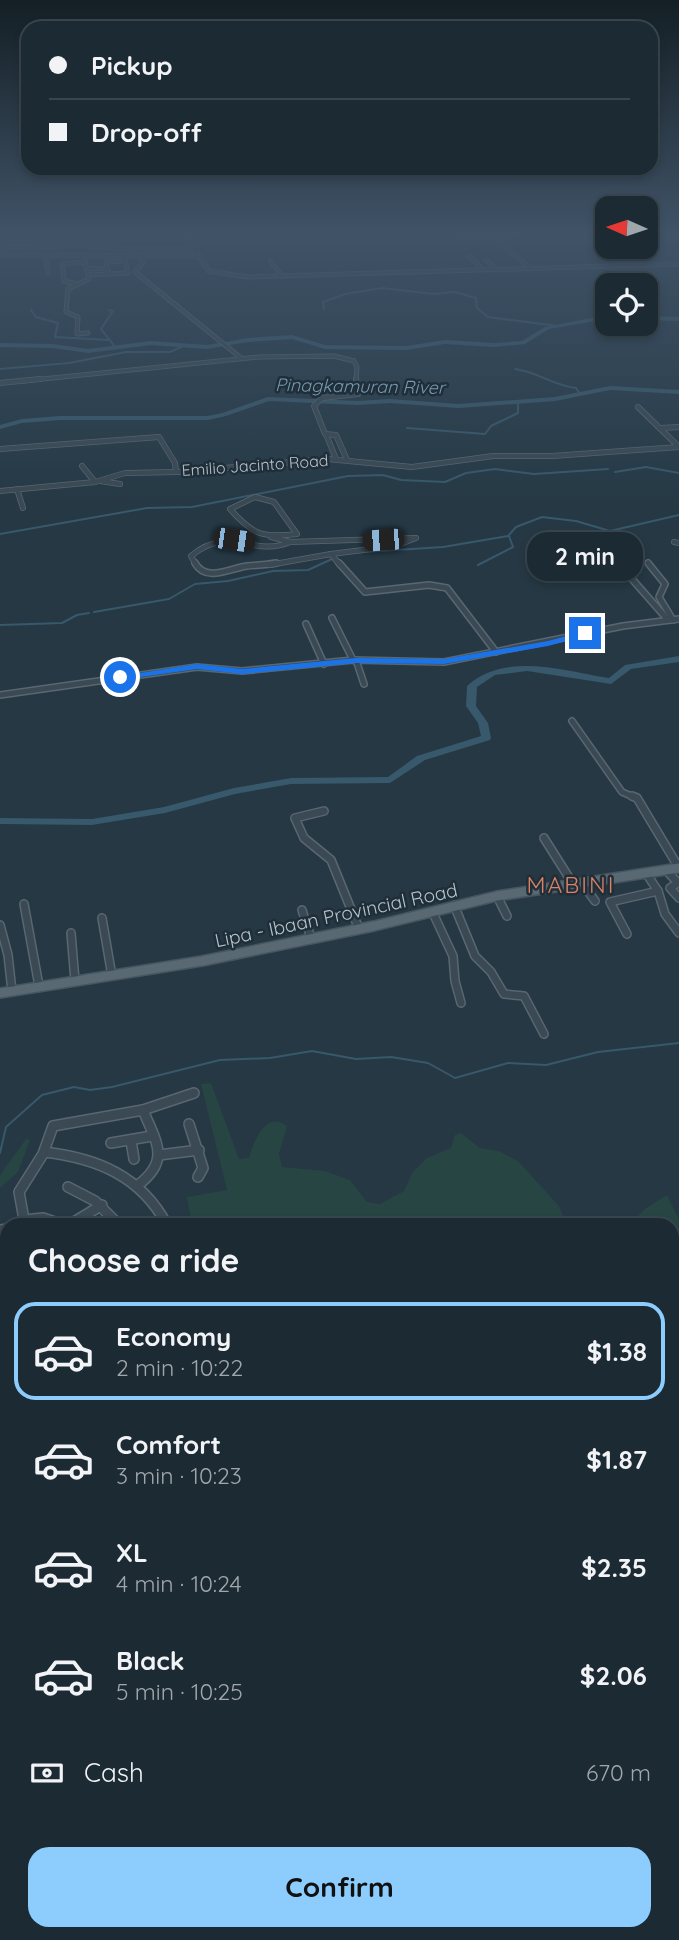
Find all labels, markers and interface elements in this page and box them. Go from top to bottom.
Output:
text: Pickup [91,49,173,82]
text: Drop-off [91,116,202,149]
north arrow [595,196,658,259]
map controls [595,196,658,336]
button: locate [595,273,658,336]
water label: Pinagkamuran River [275,373,447,399]
street label: Emilio Jacinto Road [181,450,329,480]
car [212,527,257,553]
car [362,528,405,552]
callout: 2 min [527,532,643,580]
text: 2 min [555,542,615,571]
route end [569,617,601,649]
route start [104,661,136,693]
district label: MABINI [526,870,616,899]
street label: Lipa - Ibaan Provincial Road [212,878,460,952]
text: Choose a ride [28,1240,240,1280]
icon: car [32,1320,95,1383]
text: Economy [116,1320,231,1353]
text: $1.38 [587,1335,647,1368]
text: 2 min · 10:22 [116,1353,243,1382]
icon: car [32,1428,95,1491]
text: Comfort [116,1428,221,1461]
text: $1.87 [586,1443,647,1476]
text: 3 min · 10:23 [116,1461,242,1490]
icon: car [32,1536,95,1599]
text: XL [116,1536,148,1569]
text: $2.35 [581,1551,647,1584]
text: 4 min · 10:24 [116,1569,242,1598]
icon: car [32,1644,95,1707]
text: Black [116,1644,185,1677]
text: $2.06 [580,1659,647,1692]
text: 5 min · 10:25 [116,1677,243,1706]
icon: cash [28,1754,66,1792]
text: Cash [84,1756,144,1789]
text: 670 m [586,1758,651,1787]
button: Confirm [28,1847,651,1927]

